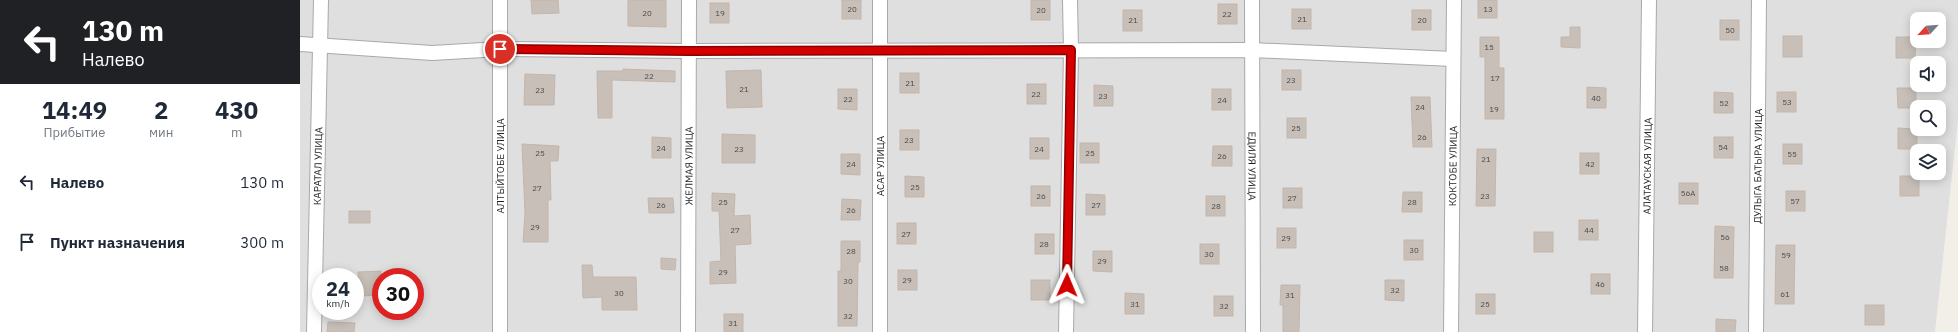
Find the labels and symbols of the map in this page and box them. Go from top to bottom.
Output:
house number: 20 [847,4,857,14]
house number: 13 [1483,4,1493,14]
house number: 20 [1036,5,1046,15]
house number: 20 [642,8,652,18]
house number: 19 [715,8,725,18]
house number: 22 [1222,9,1232,19]
north arrow [1910,12,1946,48]
house number: 21 [1297,14,1307,24]
house number: 21 [1128,15,1138,25]
house number: 20 [1417,15,1427,25]
house number: 50 [1725,25,1735,35]
pin [483,32,517,66]
house number: 15 [1484,42,1494,52]
house number: 22 [644,71,654,81]
house number: 17 [1490,73,1500,83]
house number: 23 [1286,75,1296,85]
house number: 21 [905,78,915,88]
house number: 21 [739,84,749,94]
house number: 23 [535,85,545,95]
house number: 22 [1031,89,1041,99]
house number: 23 [1098,91,1108,101]
house number: 40 [1591,93,1601,103]
house number: 22 [843,94,853,104]
house number: 24 [1217,95,1227,105]
house number: 53 [1782,97,1792,107]
house number: 52 [1719,98,1729,108]
house number: 24 [1415,102,1425,112]
house number: 19 [1489,104,1499,114]
street label: ДУЛЫГА БАТЫРА УЛИЦА [1750,108,1765,224]
street label: АЛАТАУСКАЯ УЛИЦА [1640,117,1654,215]
street label: АЛТЫЙТОБЕ УЛИЦА [494,118,507,214]
house number: 25 [1291,123,1301,133]
street label: КОКТОБЕ УЛИЦА [1446,125,1459,206]
street label: КАРАТАЛ УЛИЦА [310,126,325,205]
street label: ЖЕЛМАЯ УЛИЦА [682,126,695,205]
street label: ЕДИЛЯ УЛИЦА [1246,132,1259,201]
house number: 26 [1417,132,1427,142]
street label: АСАР УЛИЦА [874,135,887,196]
house number: 23 [904,135,914,145]
house number: 54 [1718,142,1728,152]
house number: 24 [656,143,666,153]
house number: 23 [734,144,744,154]
house number: 24 [1034,144,1044,154]
house number: 25 [535,148,545,158]
house number: 25 [1085,148,1095,158]
house number: 55 [1787,149,1797,159]
house number: 26 [1217,151,1227,161]
house number: 21 [1481,154,1491,164]
house number: 24 [846,159,856,169]
house number: 42 [1585,159,1595,169]
house number: 25 [910,182,920,192]
house number: 27 [532,183,542,193]
house number: 56А [1681,188,1695,198]
house number: 26 [1036,191,1046,201]
house number: 23 [1480,191,1490,201]
house number: 27 [1287,193,1297,203]
house number: 57 [1790,196,1800,206]
house number: 25 [718,197,728,207]
house number: 28 [1407,197,1417,207]
house number: 26 [656,200,666,210]
house number: 27 [1091,200,1101,210]
house number: 28 [1211,201,1221,211]
house number: 26 [846,205,856,215]
house number: 29 [530,222,540,232]
house number: 27 [730,225,740,235]
house number: 44 [1584,225,1594,235]
house number: 27 [901,229,911,239]
house number: 56 [1720,232,1730,242]
house number: 29 [1281,233,1291,243]
house number: 28 [1039,239,1049,249]
house number: 30 [1409,245,1419,255]
house number: 28 [846,246,856,256]
house number: 30 [1204,249,1214,259]
house number: 59 [1781,250,1791,260]
house number: 29 [1097,256,1107,266]
house number: 58 [1719,263,1729,273]
position arrow [1046,264,1088,306]
house number: 29 [718,267,728,277]
speed limit sign: 30 [372,268,424,320]
house number: 29 [902,275,912,285]
house number: 30 [843,276,853,286]
house number: 46 [1595,279,1605,289]
house number: 32 [1390,285,1400,295]
house number: 30 [614,288,624,298]
house number: 61 [1780,289,1790,299]
house number: 31 [1285,290,1295,300]
house number: 31 [1130,299,1140,309]
house number: 25 [1480,299,1490,309]
house number: 32 [1219,301,1229,311]
house number: 32 [843,311,853,321]
house number: 31 [728,318,738,328]

